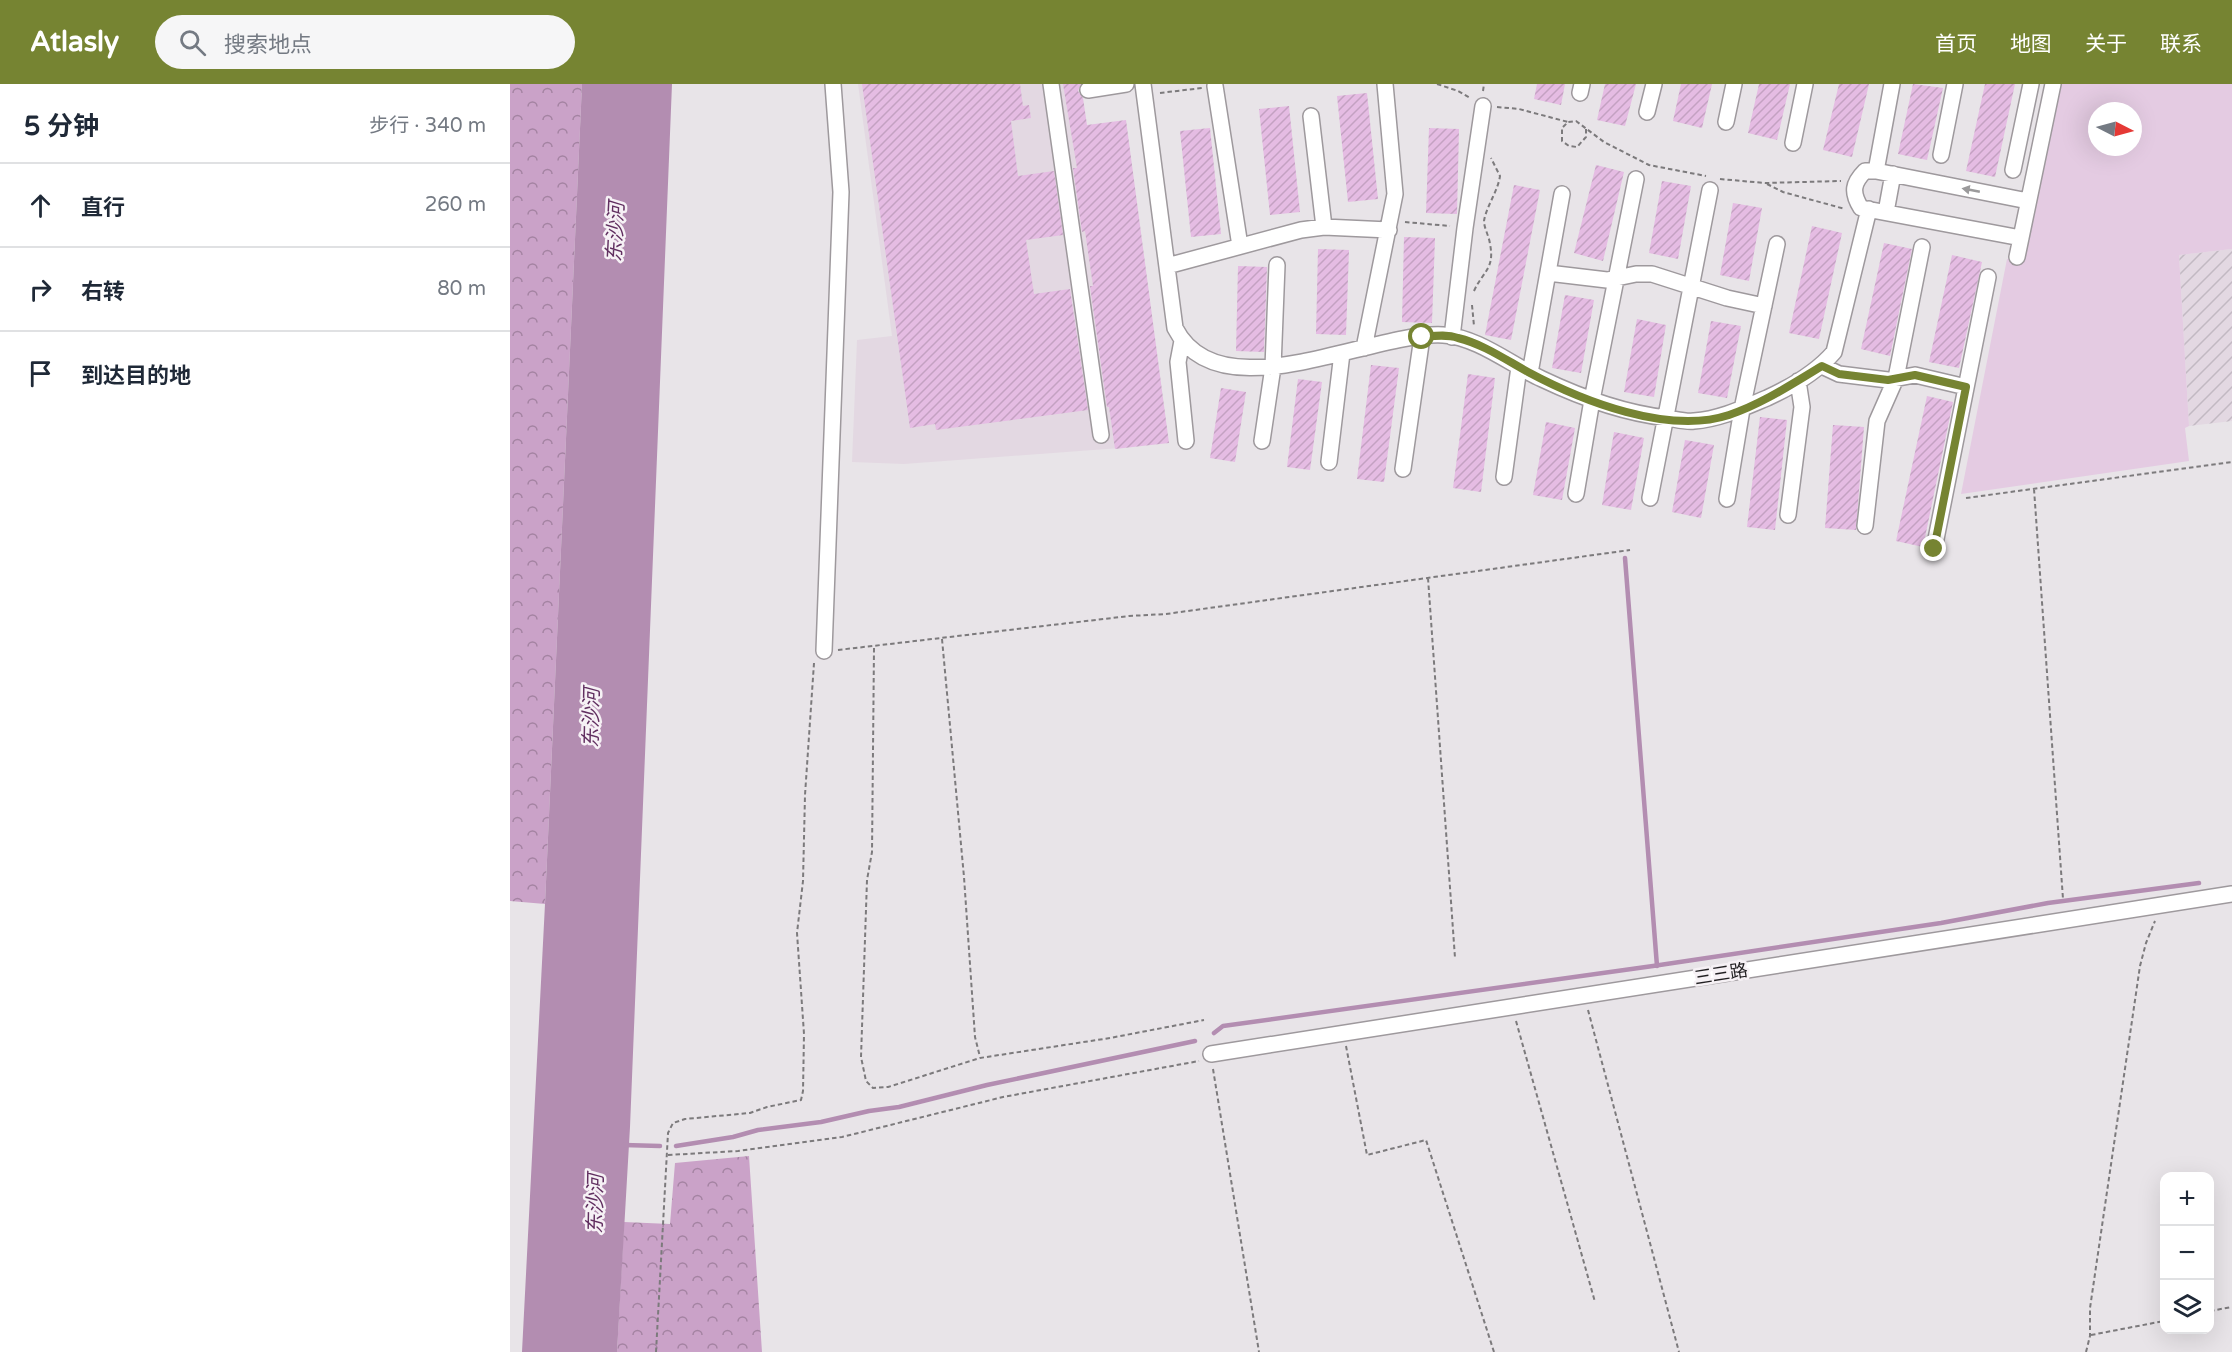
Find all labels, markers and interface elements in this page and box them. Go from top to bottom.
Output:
search box [155,15,575,69]
text: Atlasly [30,25,119,59]
icon: search [176,26,209,59]
text: 搜索地点 [224,32,312,58]
text: 首页 [1935,32,1977,57]
text: 地图 [2010,32,2052,57]
text: 关于 [2085,32,2127,57]
text: 联系 [2160,32,2202,57]
north arrow [2088,102,2142,156]
text: 5 分钟 [24,111,99,142]
text: 步行 · 340 m [369,114,486,138]
one-way arrow [1961,185,1980,194]
icon: ahead [24,189,57,222]
text: 260 m [425,193,486,217]
text: 直行 [81,195,125,221]
water label: 东沙河 [602,197,630,263]
icon: right [24,273,57,306]
text: 80 m [437,277,486,301]
text: 右转 [81,279,125,305]
route start [1408,323,1434,349]
icon: arrive [24,357,57,390]
text: 到达目的地 [81,363,191,389]
route end [1920,535,1946,561]
water label: 东沙河 [579,684,605,748]
street label: 三三路 [1693,959,1749,989]
water label: 东沙河 [583,1170,609,1234]
map controls [2160,1172,2214,1334]
button: + [2160,1172,2214,1226]
button: − [2160,1226,2214,1280]
button: layers [2160,1280,2214,1334]

